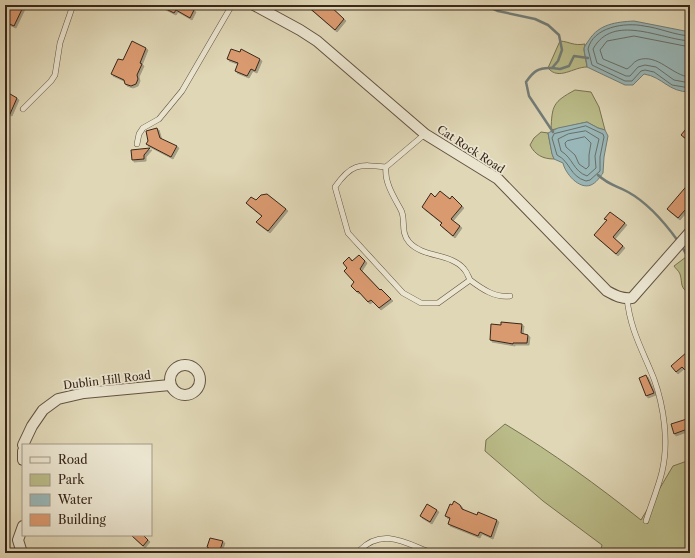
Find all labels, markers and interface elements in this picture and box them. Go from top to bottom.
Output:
street label: Cat Rock Road [435,122,508,176]
street label: Dublin Hill Road [62,368,152,392]
legend [22,444,152,536]
text: Road [58,452,88,467]
text: Park [58,472,85,487]
text: Water [57,492,92,507]
text: Building [58,512,106,527]

